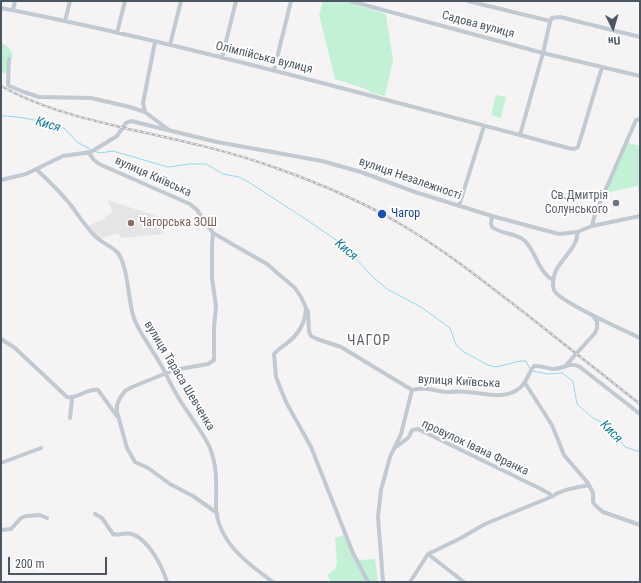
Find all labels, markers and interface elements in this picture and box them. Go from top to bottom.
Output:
street label: Садова вулиця [440,8,516,42]
north arrow [593,8,633,48]
text: Пн [607,33,621,47]
street label: Олімпійська вулиця [214,39,314,77]
water label: Кися [34,114,62,136]
street label: вулиця Київська [113,154,193,200]
street label: вулиця Незалежності [357,155,463,203]
place label: Св.Дмитрія Солунського [545,189,608,217]
marker: Св.Дмитрія Солунського [611,198,621,208]
place label: Чагор [391,207,420,221]
marker: Чагор [376,208,388,220]
place label: Чагорська ЗОШ [139,216,217,230]
marker: Чагорська ЗОШ [126,218,136,228]
water label: Кися [331,236,361,264]
street label: вулиця Тараса Шевченка [141,319,217,433]
district label: ЧАГОР [347,333,391,349]
street label: вулиця Київська [418,373,500,391]
street label: провулок Івана Франка [419,417,531,479]
water label: Кися [597,418,625,446]
scale bar [10,549,109,575]
text: 200 m [15,557,45,571]

